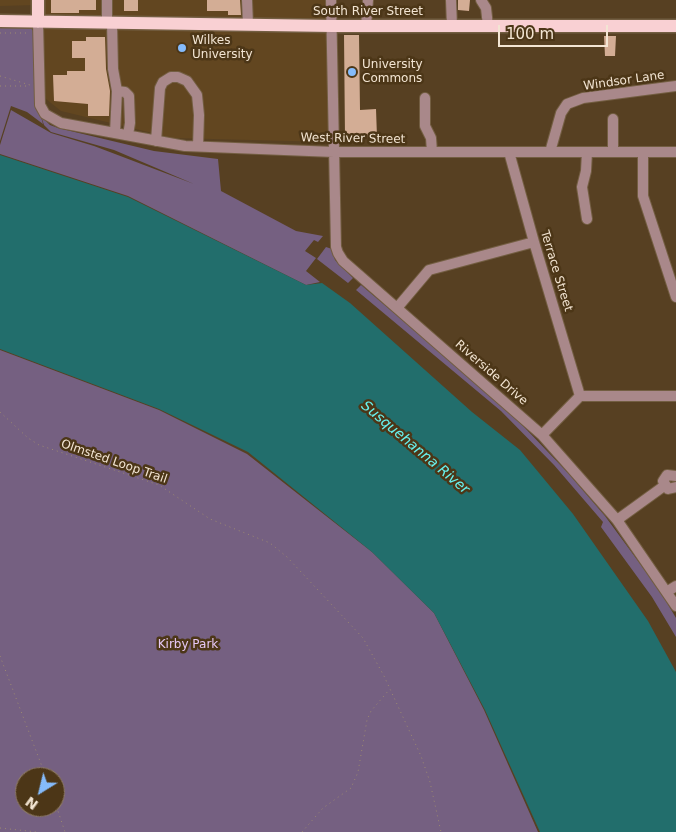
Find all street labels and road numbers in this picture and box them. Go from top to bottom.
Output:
street label: South River Street [313,5,423,19]
street label: Windsor Lane [583,68,665,94]
street label: West River Street [301,131,405,147]
street label: Terrace Street [537,229,575,313]
street label: Riverside Drive [452,338,530,408]
street label: Olmsted Loop Trail [59,437,169,487]

